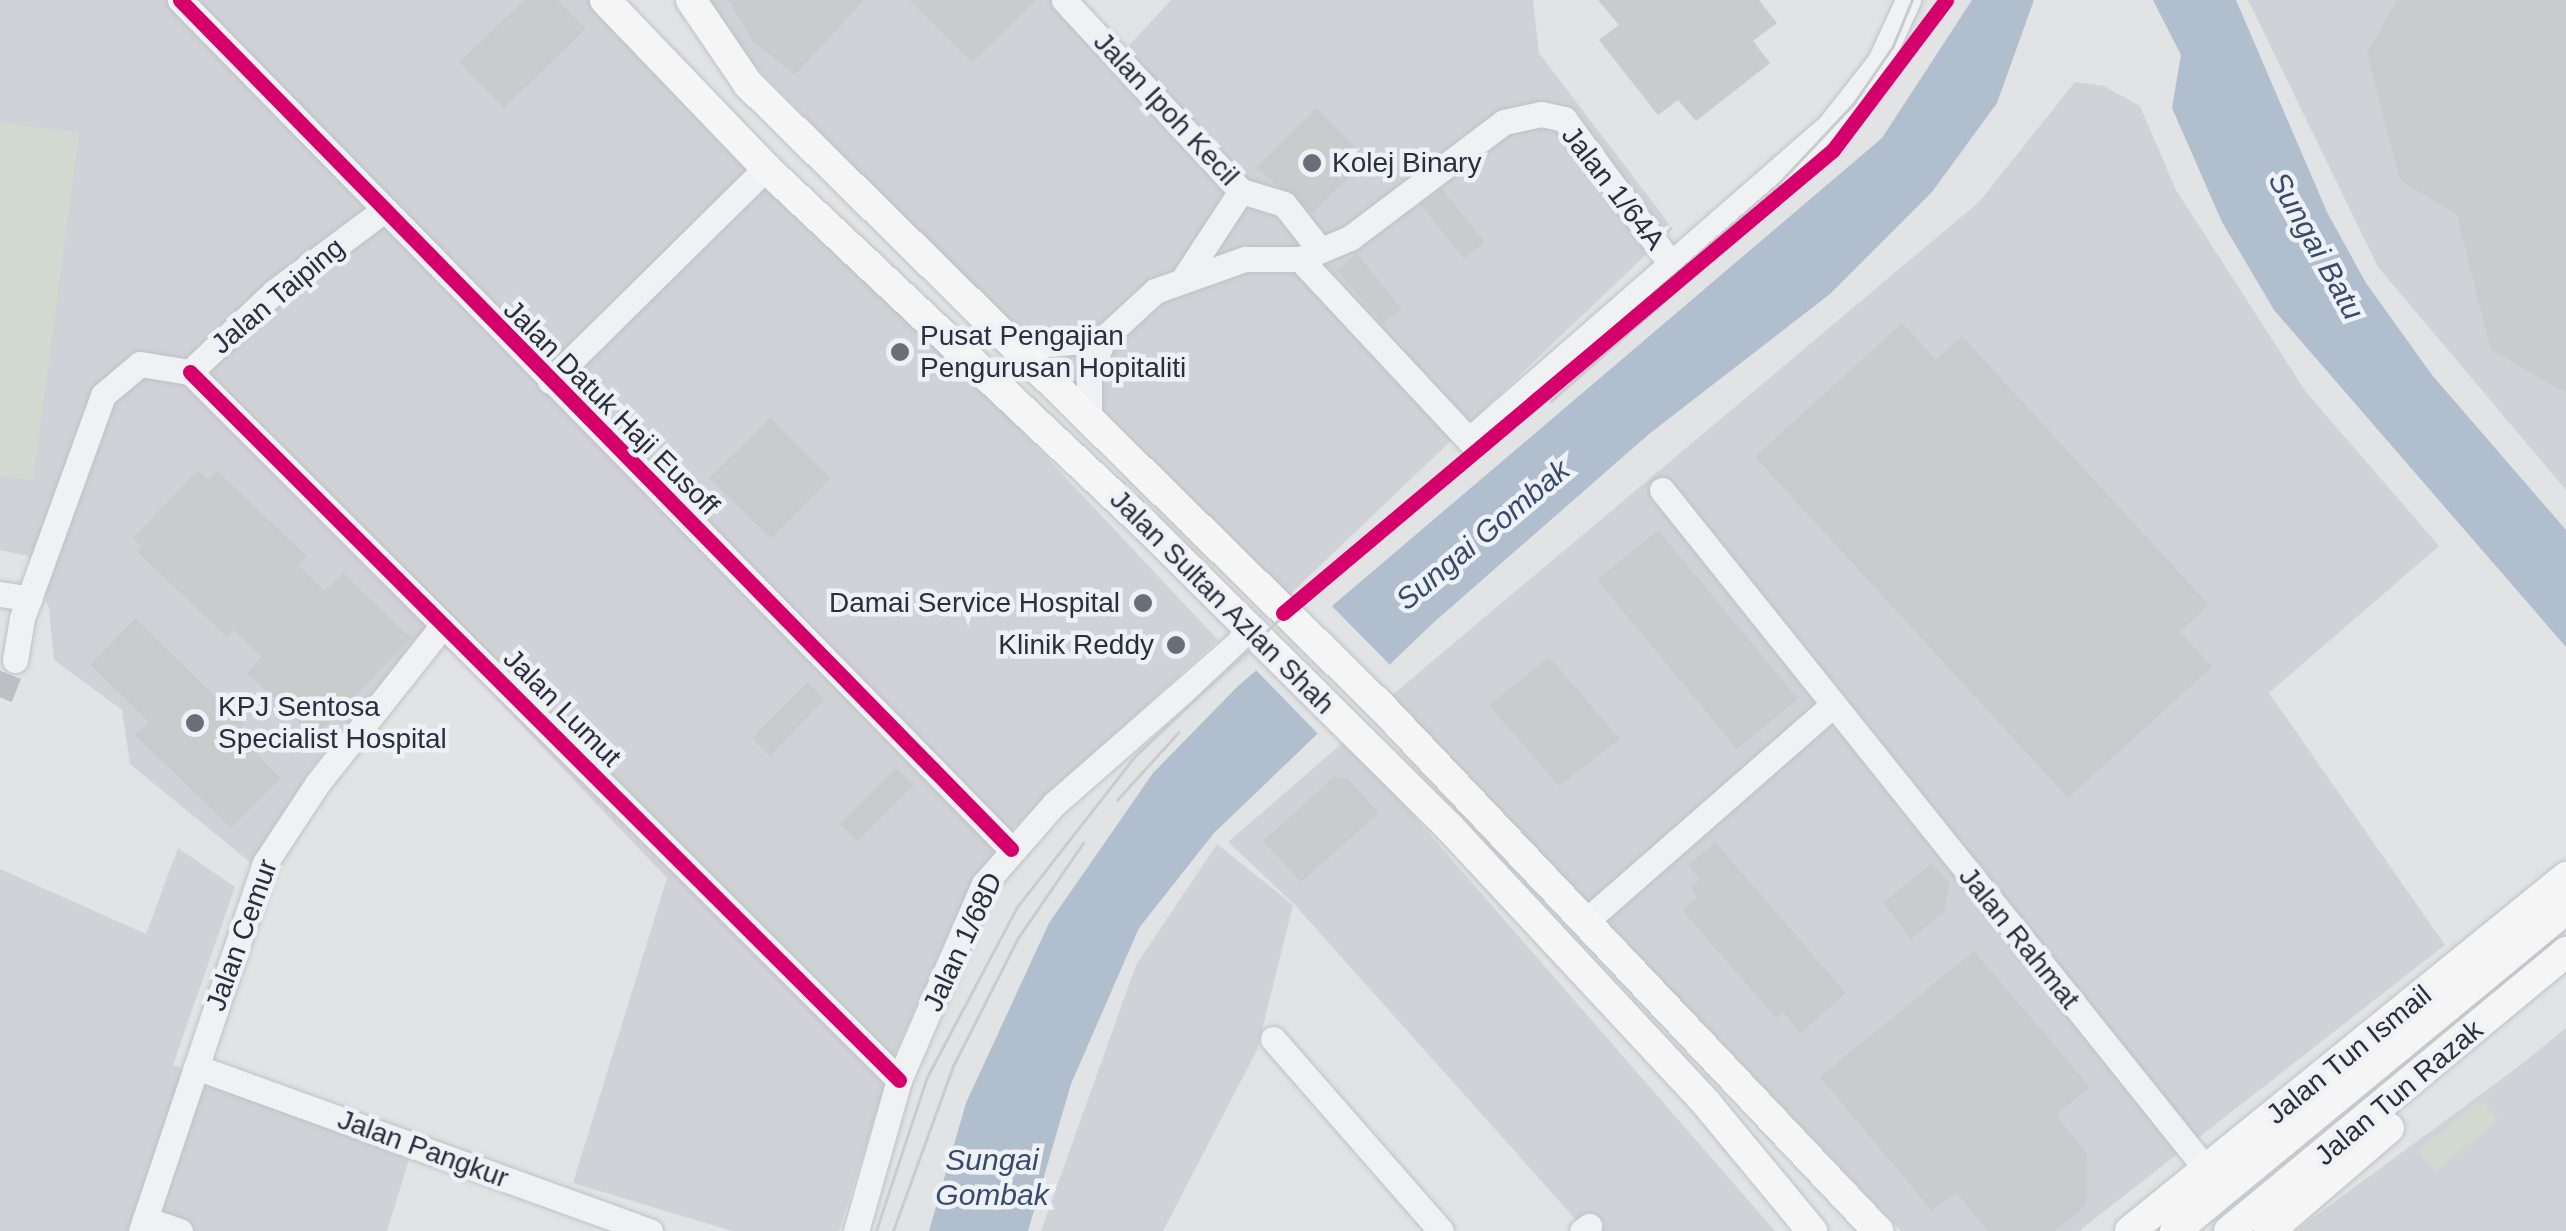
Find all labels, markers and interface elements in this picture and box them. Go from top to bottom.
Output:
street label: Jalan Ipoh Kecil [1086,25,1246,193]
street label: Jalan 1/64A [1554,119,1672,257]
place label: Kolej Binary [1332,146,1481,180]
marker: Kolej Binary [1301,152,1323,174]
water label: Sungai Batu [2261,166,2371,326]
street label: Jalan Taiping [205,231,351,361]
street label: Jalan Datuk Haji Eusoff [496,293,726,523]
place label: Pusat Pengajian Pengurusan Hopitaliti [920,319,1186,385]
marker: Pusat Pengajian Pengurusan Hopitaliti [889,341,911,363]
water label: Sungai Gombak [1389,452,1577,618]
street label: Jalan Sultan Azlan Shah [1102,482,1342,722]
place label: Damai Service Hospital [829,586,1120,620]
marker: Damai Service Hospital [1130,590,1156,616]
place label: Klinik Reddy [998,628,1154,662]
marker: Klinik Reddy [1163,632,1189,658]
street label: Jalan Lumut [496,642,628,774]
place label: KPJ Sentosa Specialist Hospital [218,690,447,756]
marker: KPJ Sentosa Specialist Hospital [182,710,208,736]
street label: Jalan Cemur [199,855,285,1015]
street label: Jalan Rahmat [1952,860,2086,1016]
street label: Jalan 1/68D [916,867,1010,1017]
street label: Jalan Tun Ismail [2260,978,2438,1132]
street label: Jalan Tun Razak [2308,1013,2490,1173]
street label: Jalan Pangkur [333,1103,513,1195]
water label: Sungai Gombak [935,1142,1049,1212]

